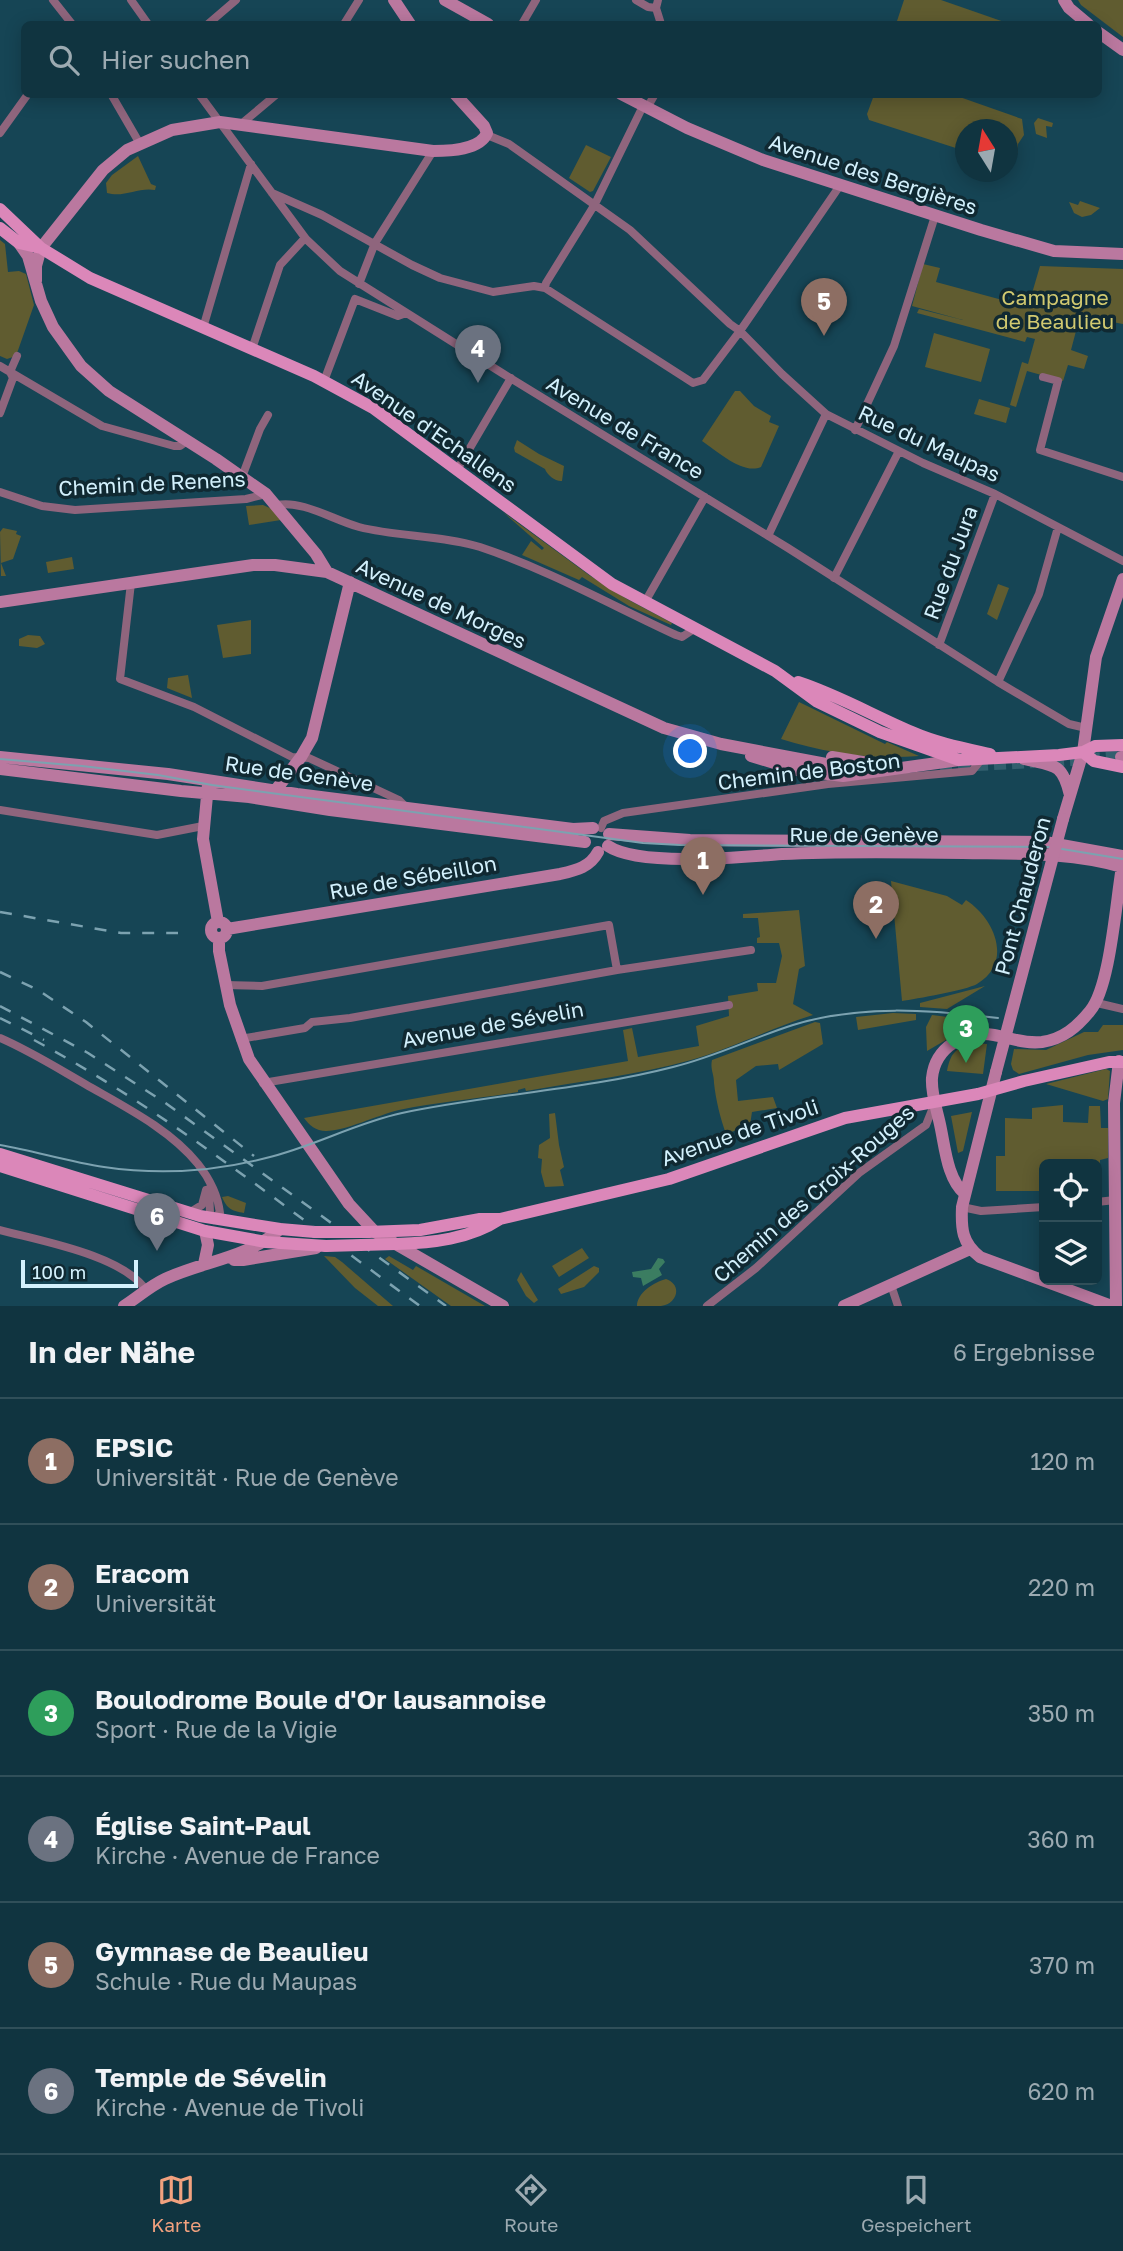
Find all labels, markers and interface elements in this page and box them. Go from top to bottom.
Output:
search box [21,21,1102,98]
icon: search [45,41,83,79]
text: Hier suchen [101,44,250,75]
north arrow [955,119,1018,182]
street label: Avenue des Bergières [766,128,981,220]
pin: 5 [801,278,847,336]
park label: Campagne de Beaulieu [996,284,1114,334]
pin: 4 [455,325,501,383]
street label: Avenue d'Echallens [347,365,522,498]
street label: Avenue de France [542,370,709,484]
street label: Rue du Maupas [854,399,1004,487]
street label: Chemin de Renens [58,465,246,501]
street label: Rue du Jura [917,502,983,623]
street label: Avenue de Morges [352,552,531,654]
your location [673,734,707,768]
street label: Chemin de Boston [716,747,902,795]
street label: Rue de Genève [223,750,375,796]
street label: Pont Chauderon [988,814,1056,978]
street label: Rue de Genève [789,821,939,847]
pin: 1 [680,837,726,895]
street label: Rue de Sébeillon [327,850,499,905]
pin: 2 [853,881,899,939]
street label: Avenue de Sévelin [400,995,586,1053]
pin: 3 [943,1005,989,1063]
street label: Avenue de Tivoli [658,1093,822,1171]
street label: Chemin des Croix-Rouges [707,1099,919,1288]
map controls [1039,1159,1102,1285]
button: locate [1039,1159,1102,1222]
pin: 6 [134,1193,180,1251]
button: layers [1039,1222,1102,1285]
scale bar [21,1257,138,1289]
text: 100 m [32,1260,86,1283]
text: In der Nähe [28,1334,195,1370]
text: 6 Ergebnisse [953,1338,1095,1366]
text: EPSIC [95,1432,173,1463]
text: 1 [45,1447,57,1475]
text: 120 m [1030,1447,1095,1475]
text: Universität · Rue de Genève [95,1463,399,1491]
text: Eracom [95,1558,189,1589]
text: 2 [44,1573,58,1601]
text: 220 m [1028,1573,1095,1601]
text: Universität [95,1589,216,1617]
text: Boulodrome Boule d'Or lausannoise [95,1684,546,1715]
text: 3 [44,1699,58,1727]
text: 350 m [1028,1699,1095,1727]
text: Sport · Rue de la Vigie [95,1715,337,1743]
text: Église Saint-Paul [95,1810,311,1841]
text: 4 [44,1825,58,1853]
text: 360 m [1027,1825,1095,1853]
text: Kirche · Avenue de France [95,1841,380,1869]
text: Gymnase de Beaulieu [95,1936,368,1967]
text: 5 [44,1951,58,1979]
text: 370 m [1029,1951,1095,1979]
text: Schule · Rue du Maupas [95,1967,357,1995]
text: Temple de Sévelin [95,2062,326,2093]
text: 6 [44,2077,58,2105]
text: 620 m [1027,2077,1095,2105]
text: Kirche · Avenue de Tivoli [95,2093,365,2121]
tab: Karte [151,2171,201,2236]
tab: Route [504,2171,558,2236]
tab: Gespeichert [861,2171,972,2236]

